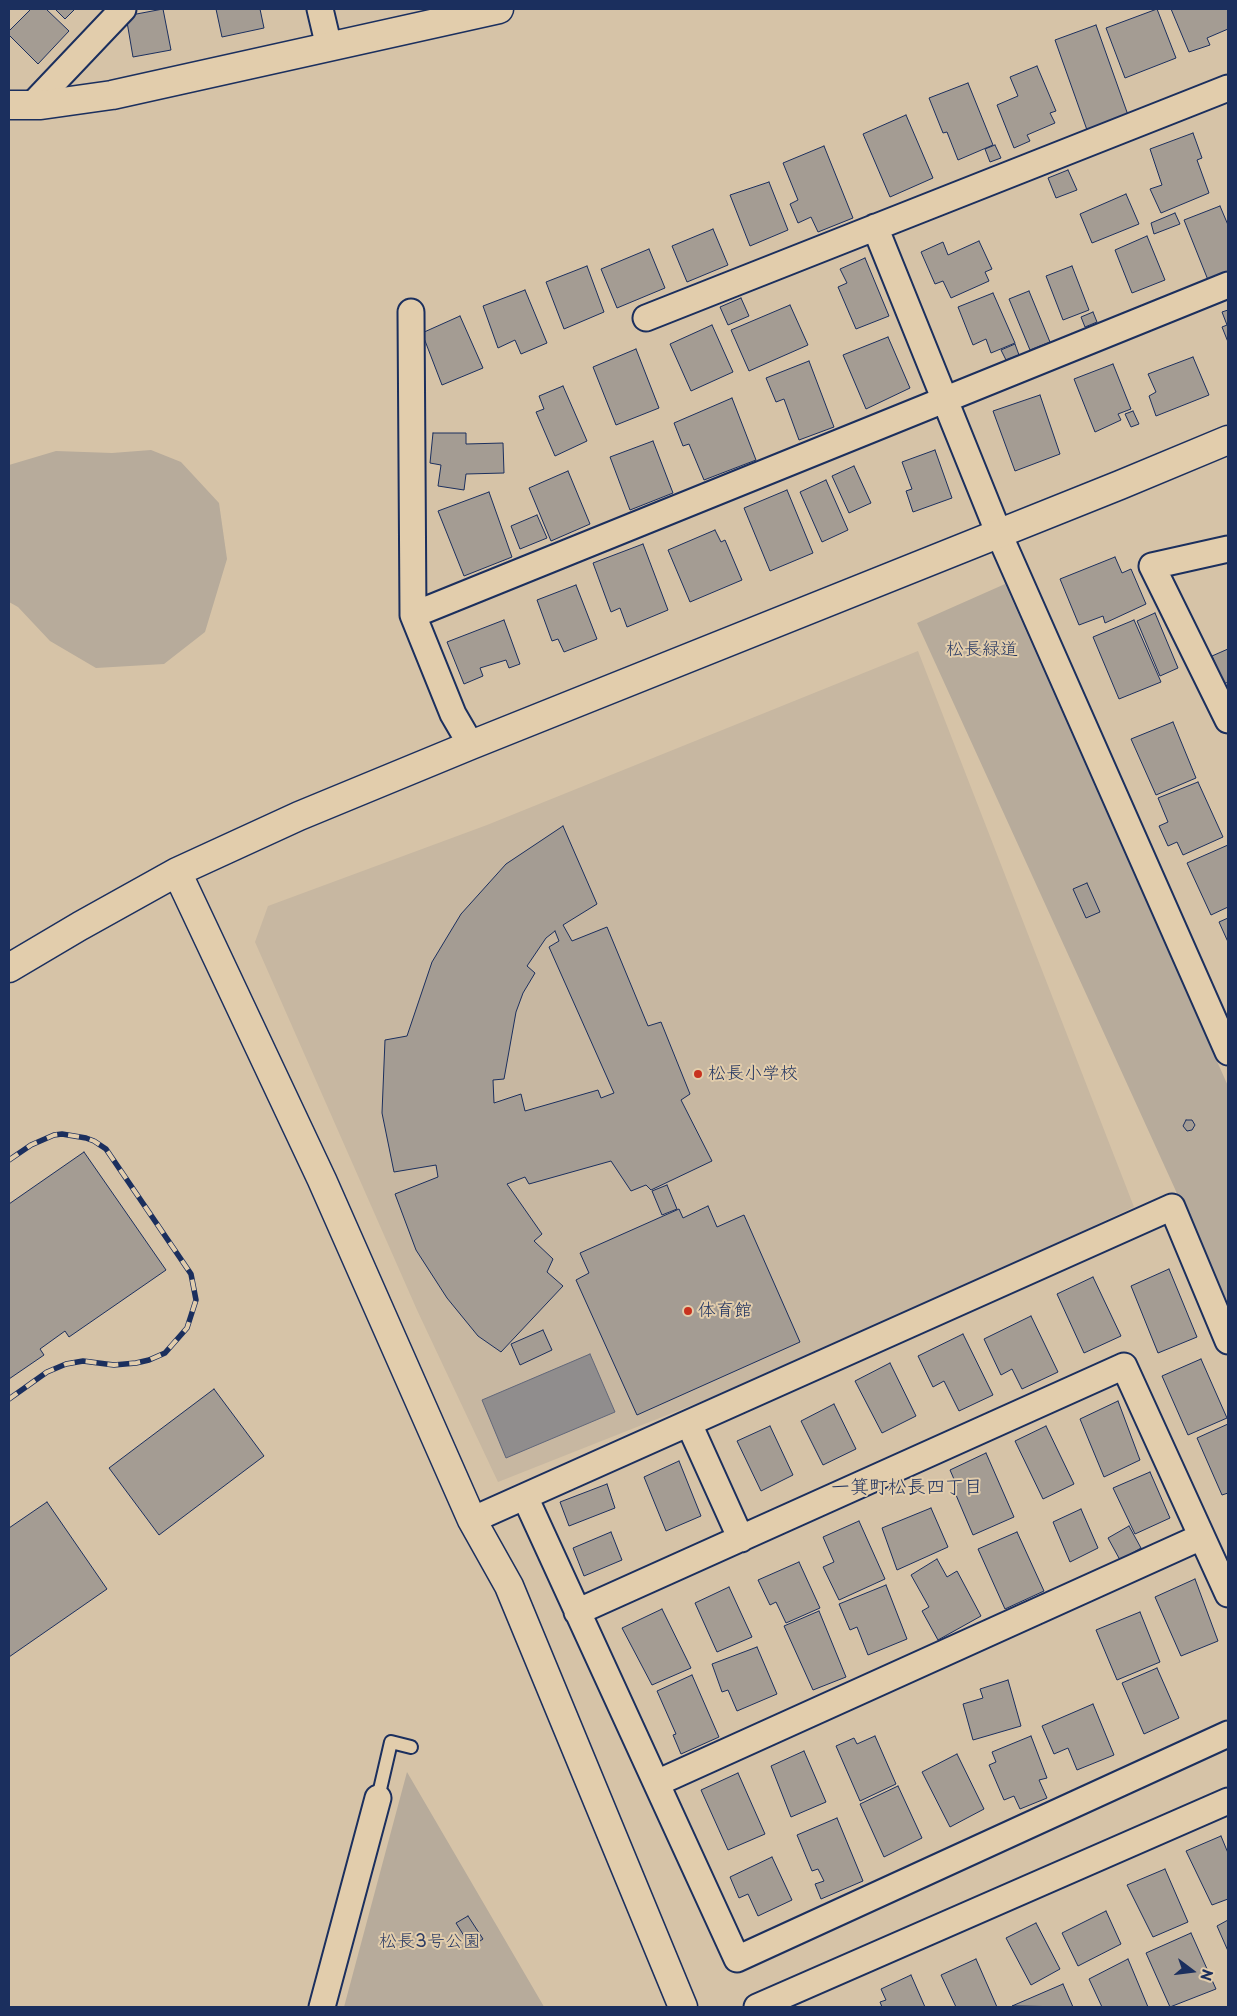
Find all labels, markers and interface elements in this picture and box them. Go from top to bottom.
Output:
park label: 松長緑道 [946,639,1018,661]
place label: 松長小学校 [708,1063,798,1085]
marker: 松長小学校 [692,1068,704,1080]
place label: 体育館 [698,1300,752,1322]
marker: 体育館 [682,1305,694,1317]
district label: 一箕町松長四丁目 [831,1477,983,1499]
park label: 松長3号公園 [379,1931,481,1953]
north arrow [1167,1946,1217,1996]
text: N [1195,1967,1219,1983]

